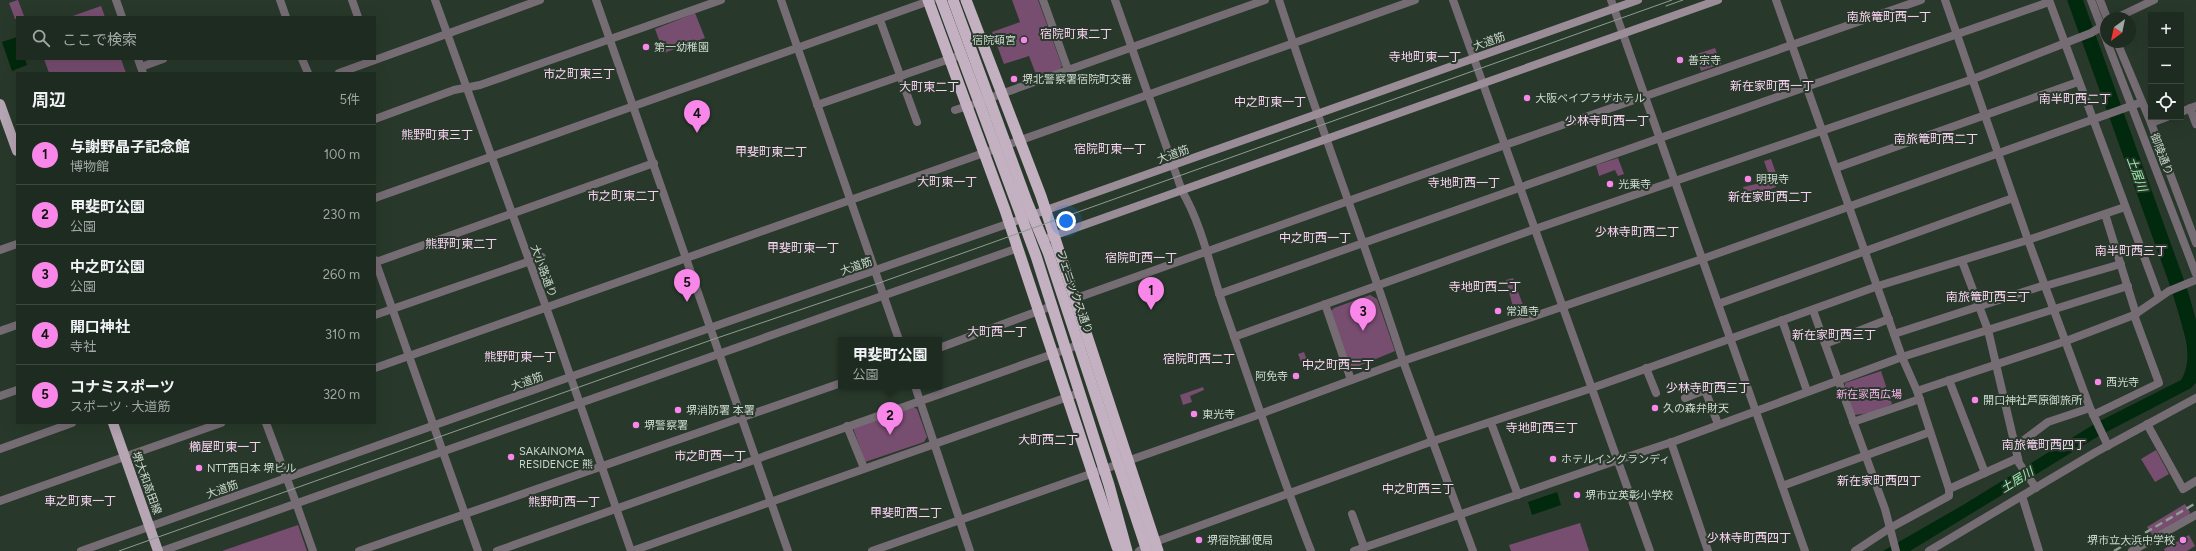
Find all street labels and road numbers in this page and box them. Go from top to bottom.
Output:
street label: 大道筋 [1471,30,1507,53]
street label: 御陵通り [2147,130,2175,177]
street label: 大道筋 [1155,143,1191,166]
street label: 大小路通り [528,243,559,299]
street label: フェニックス通り [1054,249,1095,336]
street label: 大道筋 [838,255,874,278]
street label: 大道筋 [509,370,545,393]
street label: 堺大和高田線 [129,450,164,516]
street label: 大道筋 [204,478,240,501]

